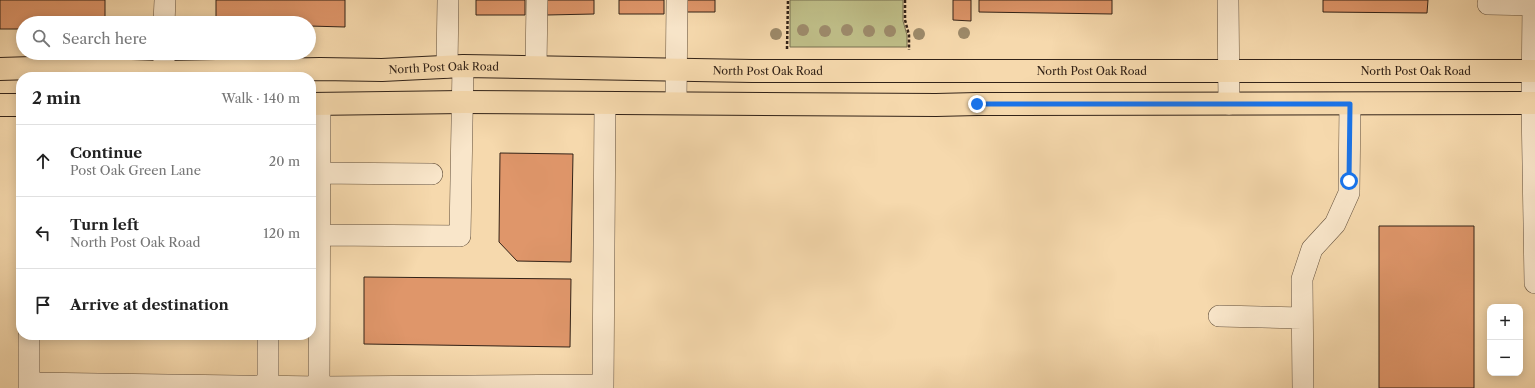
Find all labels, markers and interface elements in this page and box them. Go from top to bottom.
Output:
search box [16,16,316,60]
icon: search [30,27,52,49]
text: Search here [62,29,147,48]
street label: North Post Oak Road [388,59,499,77]
street label: North Post Oak Road [712,63,823,78]
street label: North Post Oak Road [1036,64,1147,78]
street label: North Post Oak Road [1360,64,1471,78]
text: 2 min [32,88,81,108]
text: Walk · 140 m [222,90,300,106]
route end [968,95,986,113]
text: Continue [70,143,142,162]
icon: ahead [32,150,54,172]
text: 20 m [269,153,300,169]
text: Post Oak Green Lane [70,162,201,178]
route start [1340,172,1358,190]
text: Turn left [70,215,139,234]
icon: left [32,222,54,244]
text: 120 m [263,225,300,241]
text: North Post Oak Road [70,234,200,250]
icon: arrive [32,294,54,316]
text: Arrive at destination [70,295,229,314]
map controls [1487,304,1523,376]
button: + [1487,304,1523,340]
button: − [1487,340,1523,376]

